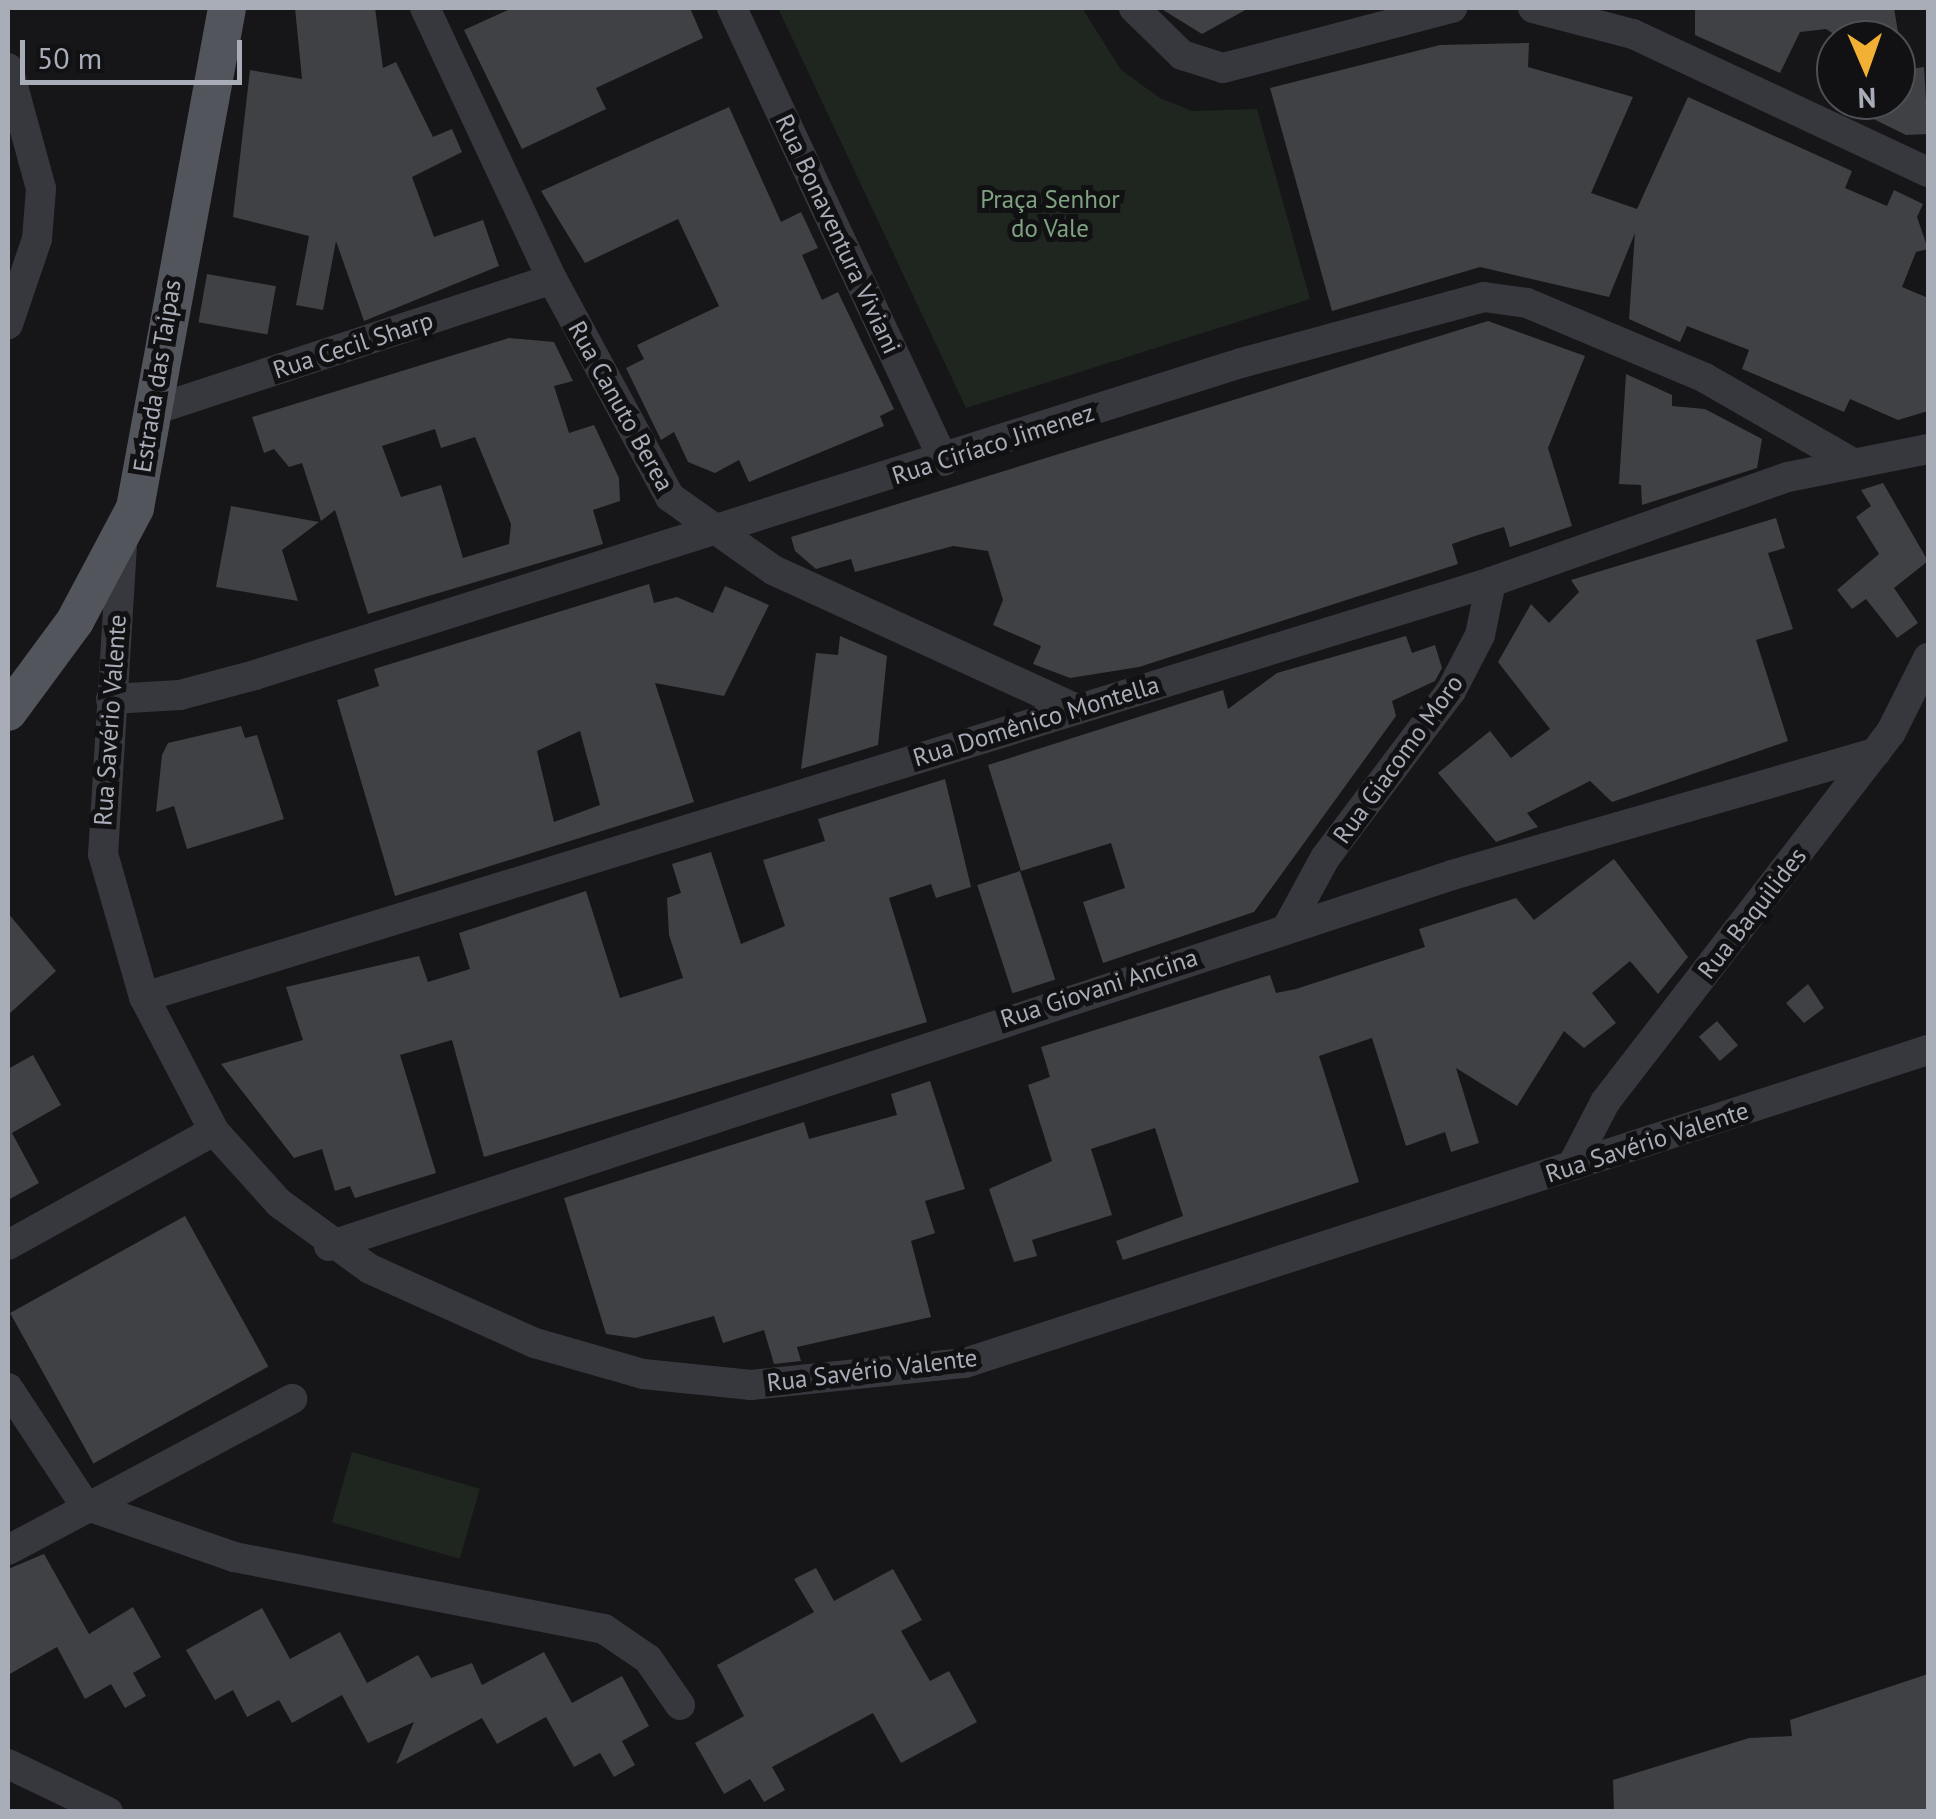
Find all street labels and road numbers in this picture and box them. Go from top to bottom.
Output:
street label: Rua Bonaventura Viviani [769,109,907,359]
street label: Estrada das Taipas [127,277,187,475]
street label: Rua Cecil Sharp [269,305,437,385]
street label: Rua Canuto Berea [562,316,680,496]
street label: Rua Ciríaco Jimenez [888,397,1098,491]
street label: Rua Savério Valente [88,613,132,827]
street label: Rua Domênico Montella [909,669,1163,773]
street label: Rua Giacomo Moro [1327,669,1469,849]
street label: Rua Baquilides [1691,841,1813,985]
street label: Rua Giovani Ancina [996,942,1202,1034]
street label: Rua Savério Valente [1541,1095,1753,1189]
street label: Rua Savério Valente [765,1342,979,1398]

